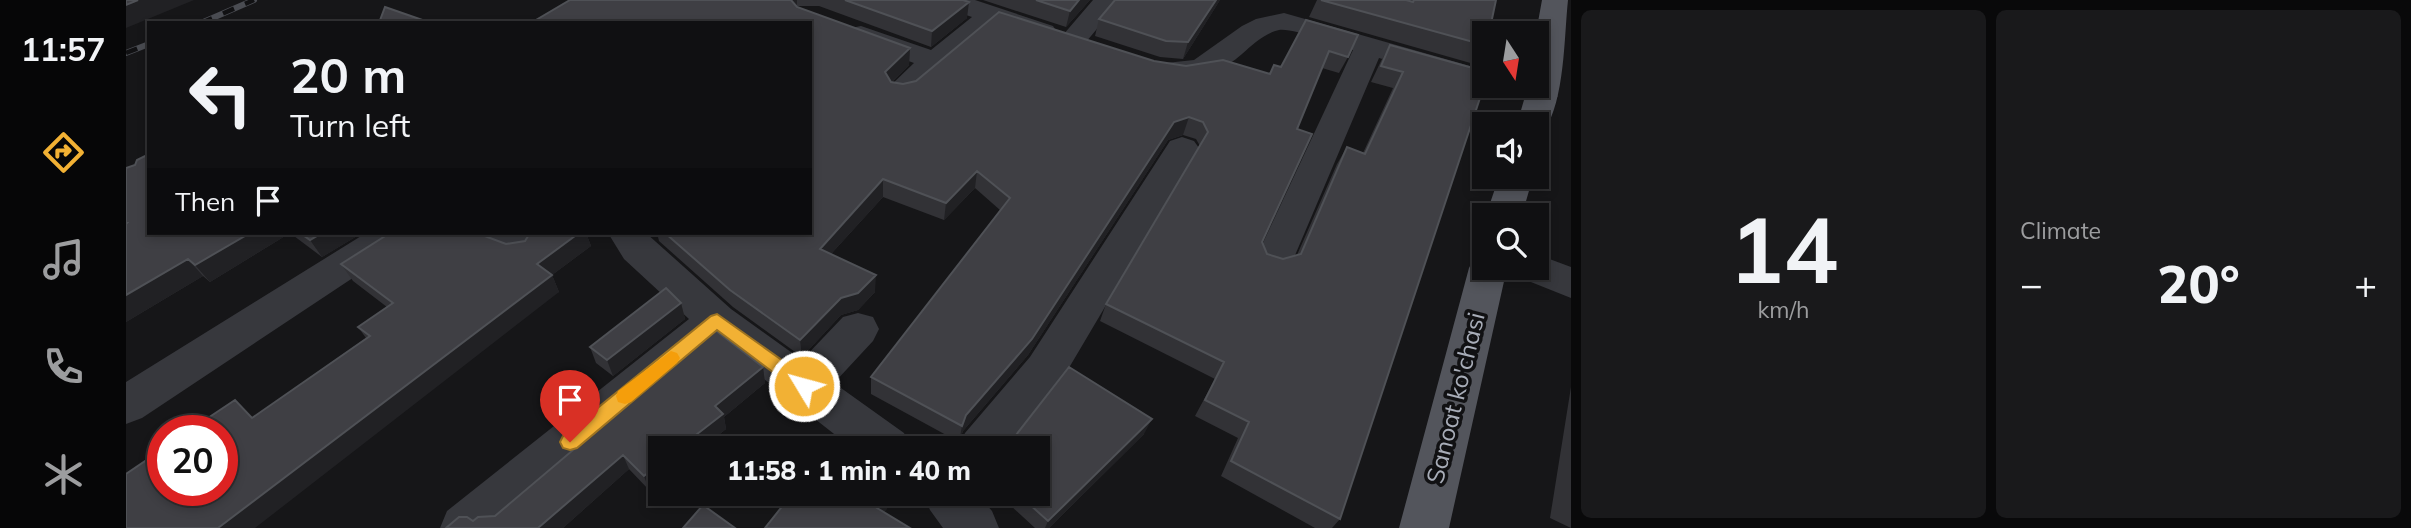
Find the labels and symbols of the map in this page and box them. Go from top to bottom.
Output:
north arrow [1472,21,1549,98]
street label: Sanoat ko'chasi [1419,309,1491,486]
position arrow [767,349,841,423]
pin [540,370,600,442]
speed limit sign: 20 [147,415,238,506]

